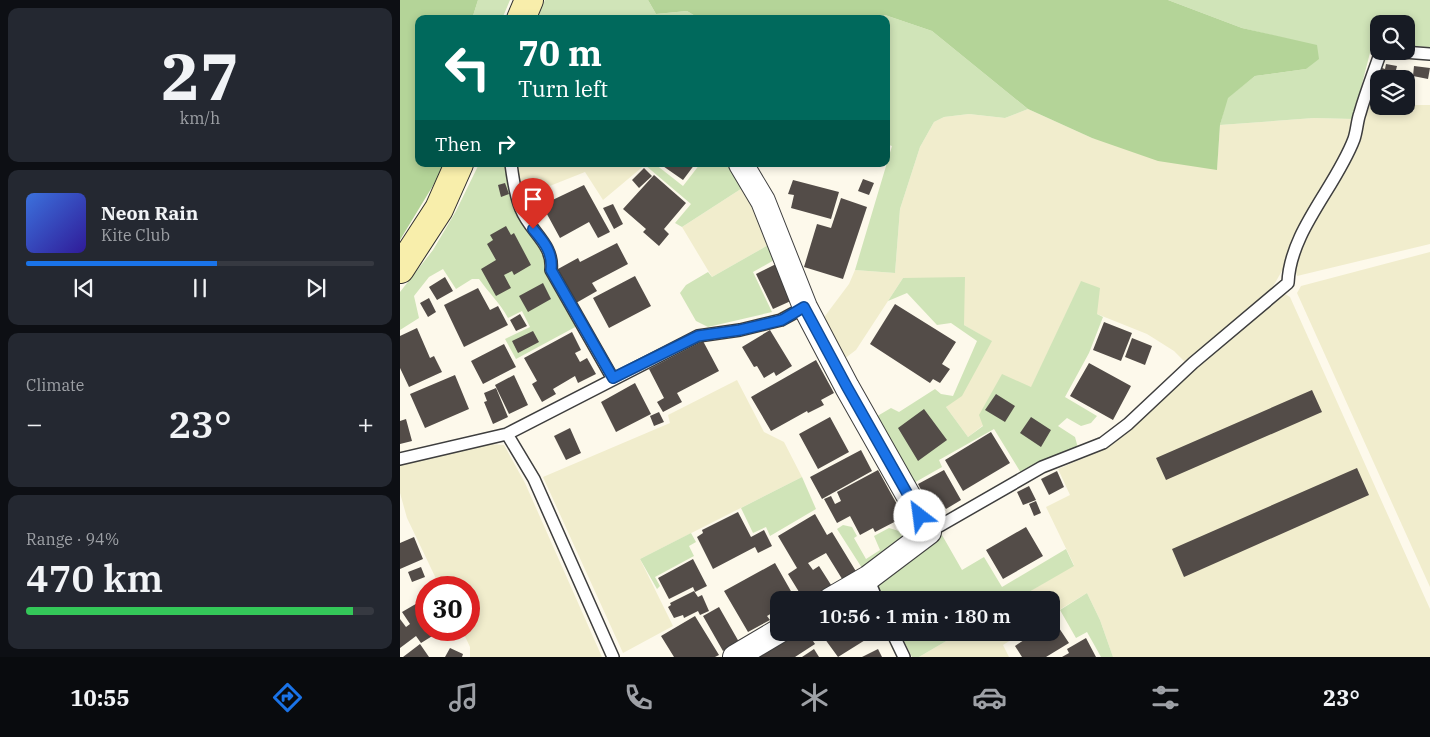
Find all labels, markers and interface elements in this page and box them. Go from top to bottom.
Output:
map controls [1370,15,1415,115]
button: search [1370,15,1415,60]
text: 70 m [518,30,602,76]
text: 27 [161,33,239,118]
icon: left [435,35,500,100]
button: layers [1370,70,1415,115]
text: Turn left [518,74,608,103]
text: km/h [180,108,220,128]
icon: right [492,130,520,158]
text: Then [435,132,482,156]
pin [512,178,554,229]
icon: arrive [519,185,547,213]
text: Neon Rain [101,201,198,225]
text: Kite Club [101,225,170,245]
icon: previous [70,274,98,302]
icon: pause [186,274,214,302]
icon: next [302,274,330,302]
text: Climate [26,375,84,395]
text: 23° [168,399,232,448]
text: − [26,405,43,442]
text: + [357,405,374,442]
position arrow [893,489,945,541]
text: Range · 94% [26,529,119,549]
text: 470 km [26,553,163,602]
speed limit sign: 30 [415,576,480,641]
text: 10:56 · 1 min · 180 m [819,604,1011,628]
icon: directions [270,680,305,715]
icon: music [446,680,481,715]
icon: phone [621,680,656,715]
icon: climate [797,680,832,715]
icon: car [972,680,1007,715]
icon: filters [1148,680,1183,715]
text: 10:55 [70,683,130,712]
text: 23° [1323,683,1360,712]

